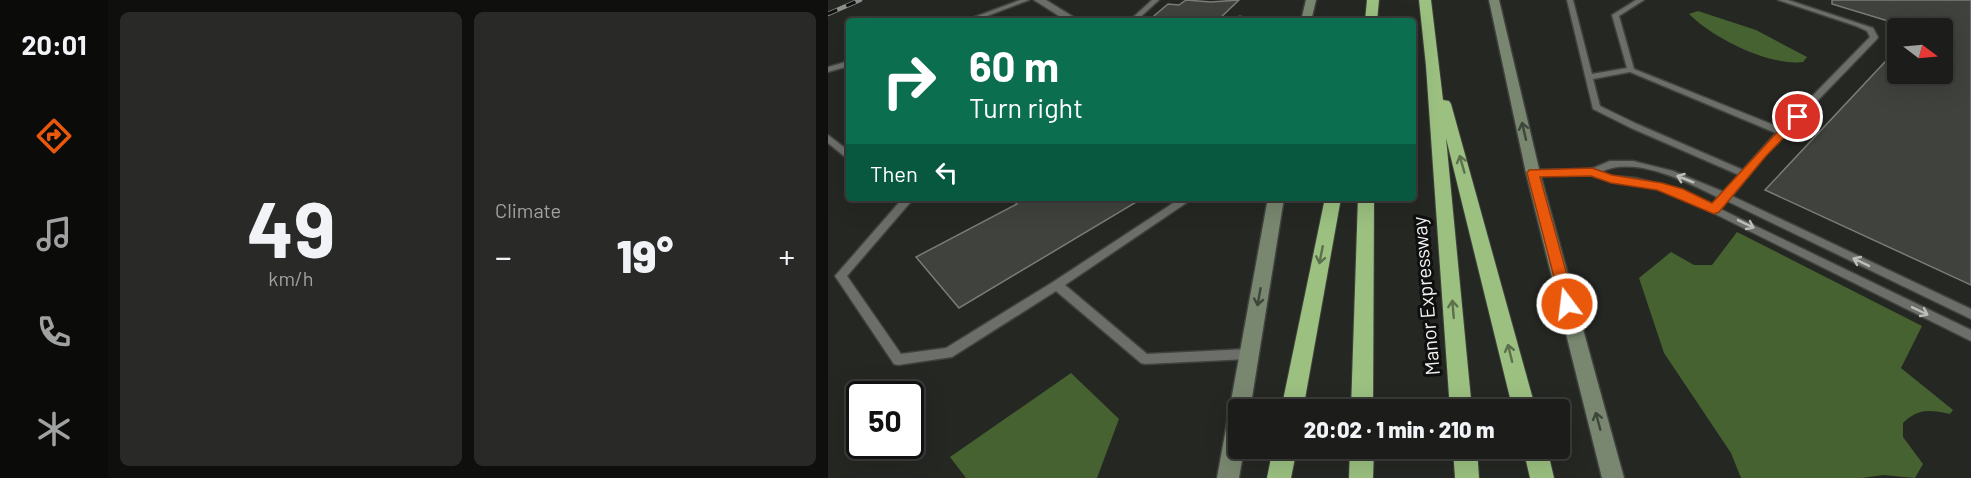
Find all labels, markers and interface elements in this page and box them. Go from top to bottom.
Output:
north arrow [1887,18,1953,84]
map controls [1887,18,1953,84]
text: 20:01 [22,28,87,60]
text: 60 m [969,40,1059,90]
icon: right [870,42,948,120]
text: Turn right [969,91,1083,123]
pin [1772,91,1823,142]
icon: arrive [1781,100,1814,133]
icon: directions [33,115,75,157]
one-way arrow [1517,122,1529,141]
one-way arrow [1456,155,1467,174]
icon: left [930,156,963,189]
text: Then [870,160,918,186]
one-way arrow [1676,173,1695,184]
text: 49 [247,180,335,274]
text: Climate [495,198,561,222]
icon: music [33,213,75,255]
street label: Manor Expressway [1406,216,1444,377]
one-way arrow [1736,219,1754,231]
text: 19° [617,228,673,282]
text: − [495,236,512,276]
text: + [779,236,795,276]
one-way arrow [1315,245,1326,264]
one-way arrow [1853,255,1871,267]
text: km/h [268,266,314,290]
position arrow [1535,272,1599,336]
one-way arrow [1253,287,1264,306]
one-way arrow [1447,300,1458,320]
one-way arrow [1911,305,1929,317]
icon: phone [33,311,75,353]
one-way arrow [1504,344,1516,363]
speed limit sign: 50 [846,381,924,459]
icon: climate [33,408,75,450]
one-way arrow [1592,412,1603,431]
text: 20:02 · 1 min · 210 m [1304,416,1494,442]

